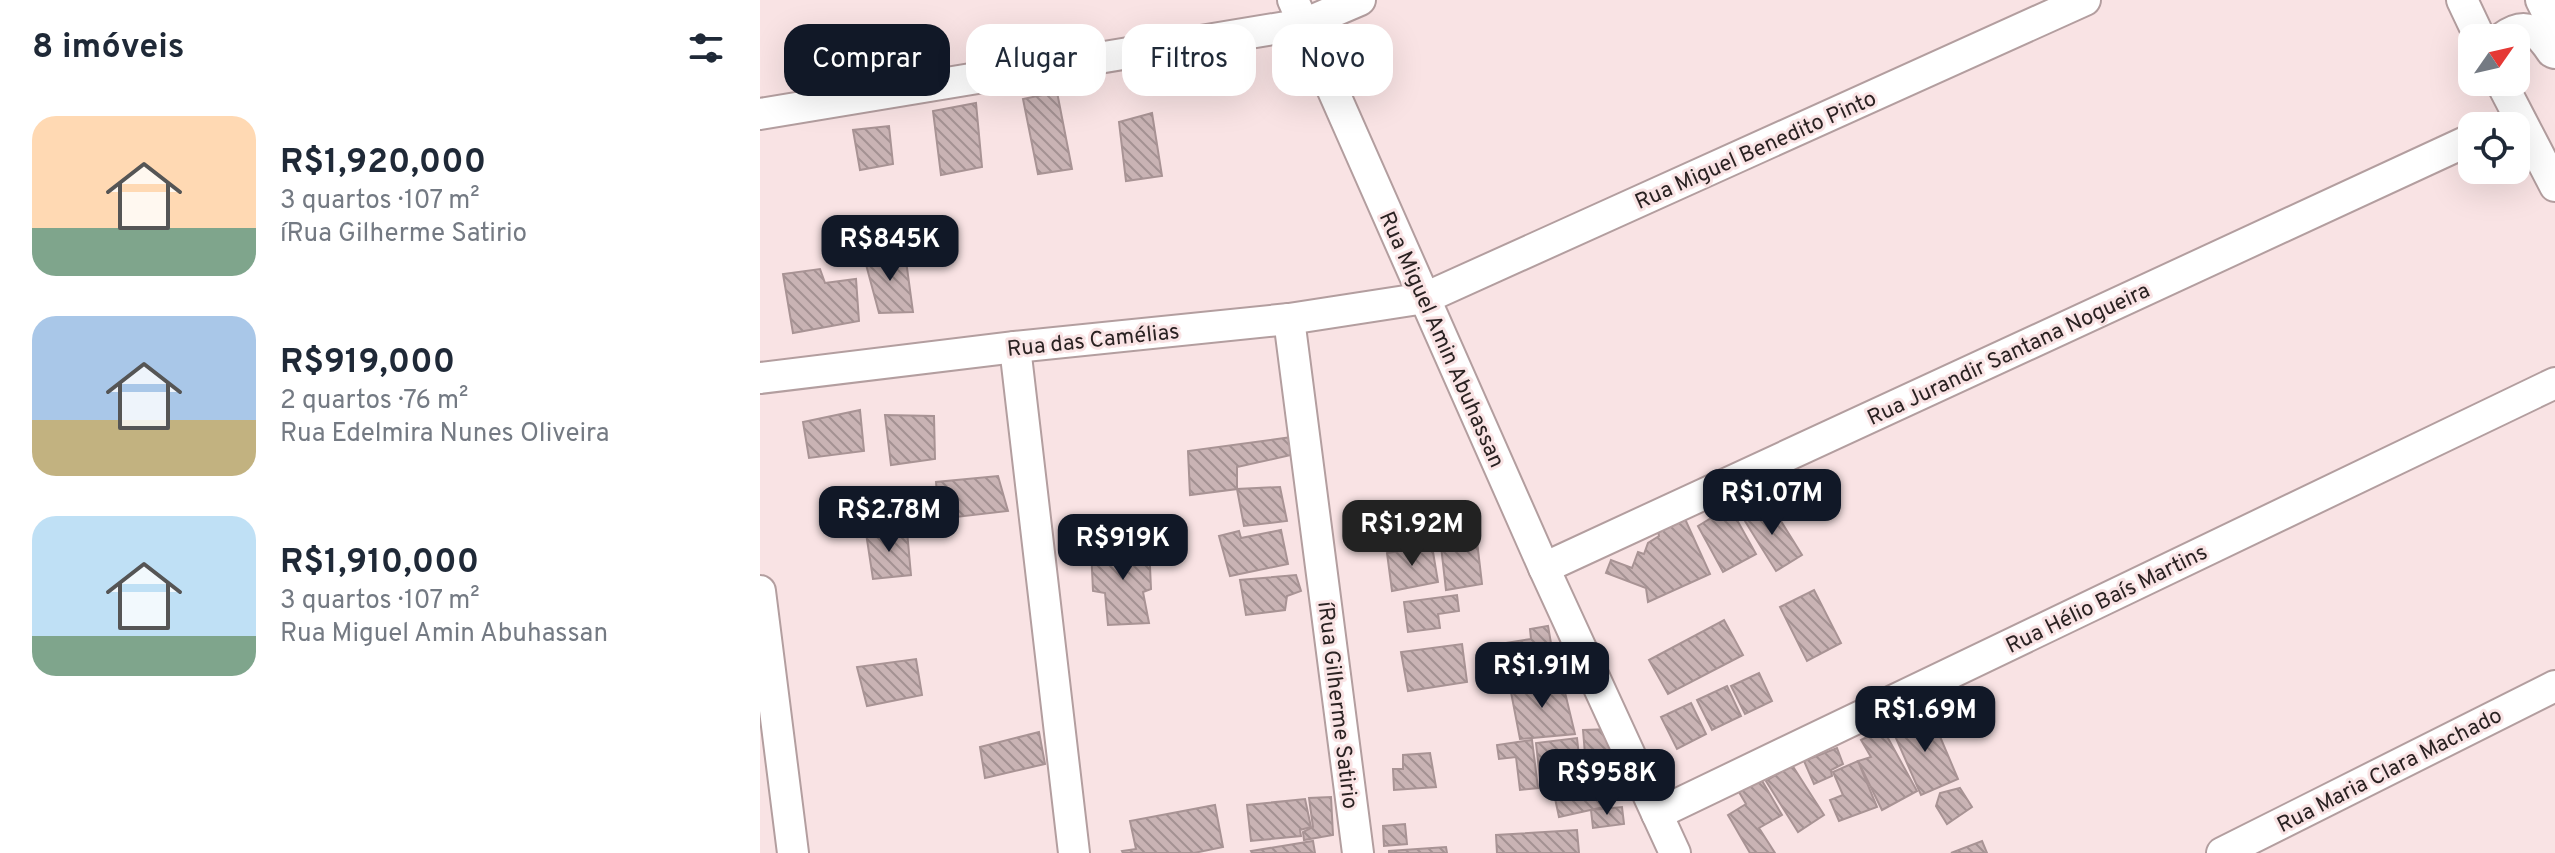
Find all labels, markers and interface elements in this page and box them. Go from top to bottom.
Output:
chip: Comprar [784,24,950,96]
chip: Alugar [966,24,1106,96]
chip: Filtros [1122,24,1256,96]
chip: Novo [1272,24,1393,96]
north arrow [2458,24,2530,96]
map controls [2458,24,2530,184]
icon: filters [684,26,728,70]
text: 8 imóveis [32,27,185,70]
street label: Rua Miguel Benedito Pinto [1631,86,1881,217]
button: locate [2458,112,2530,184]
text: R$1,920,000 [280,142,486,185]
icon: home [96,148,192,244]
text: 3 quartos · 107 m² [280,185,480,218]
street label: Rua Miguel Amin Abuhassan [1372,208,1510,472]
pin: R$845K [825,215,955,283]
text: íRua Gilherme Satirio [280,218,527,251]
text: R$845K [840,224,940,257]
street label: Rua Jurandir Santana Nogueira [1863,278,2155,433]
street label: Rua das Camélias [1006,319,1181,364]
text: R$919,000 [280,342,455,385]
icon: home [96,348,192,444]
text: 2 quartos · 76 m² [280,385,469,418]
text: Rua Edelmira Nunes Oliveira [280,418,609,451]
pin: R$1.07M [1698,469,1846,537]
text: R$1.07M [1721,478,1823,511]
pin: R$2.78M [815,486,963,554]
text: R$2.78M [837,495,941,528]
pin: R$1.92M [1338,500,1486,568]
text: R$1.92M [1360,509,1464,542]
pin: R$919K [1058,514,1188,582]
text: R$919K [1076,523,1170,556]
street label: Rua Hélio Baís Martins [2002,540,2212,661]
text: R$1,910,000 [280,542,479,585]
icon: home [96,548,192,644]
text: 3 quartos · 107 m² [280,585,480,618]
street label: íRua Gilherme Satirio [1310,600,1363,811]
text: Rua Miguel Amin Abuhassan [280,618,608,651]
pin: R$1.91M [1468,642,1616,710]
text: R$1.91M [1493,651,1591,684]
pin: R$1.69M [1851,686,1999,754]
text: R$1.69M [1873,695,1977,728]
street label: Rua Maria Clara Machado [2273,703,2507,840]
pin: R$958K [1542,749,1672,817]
text: R$958K [1557,758,1657,791]

